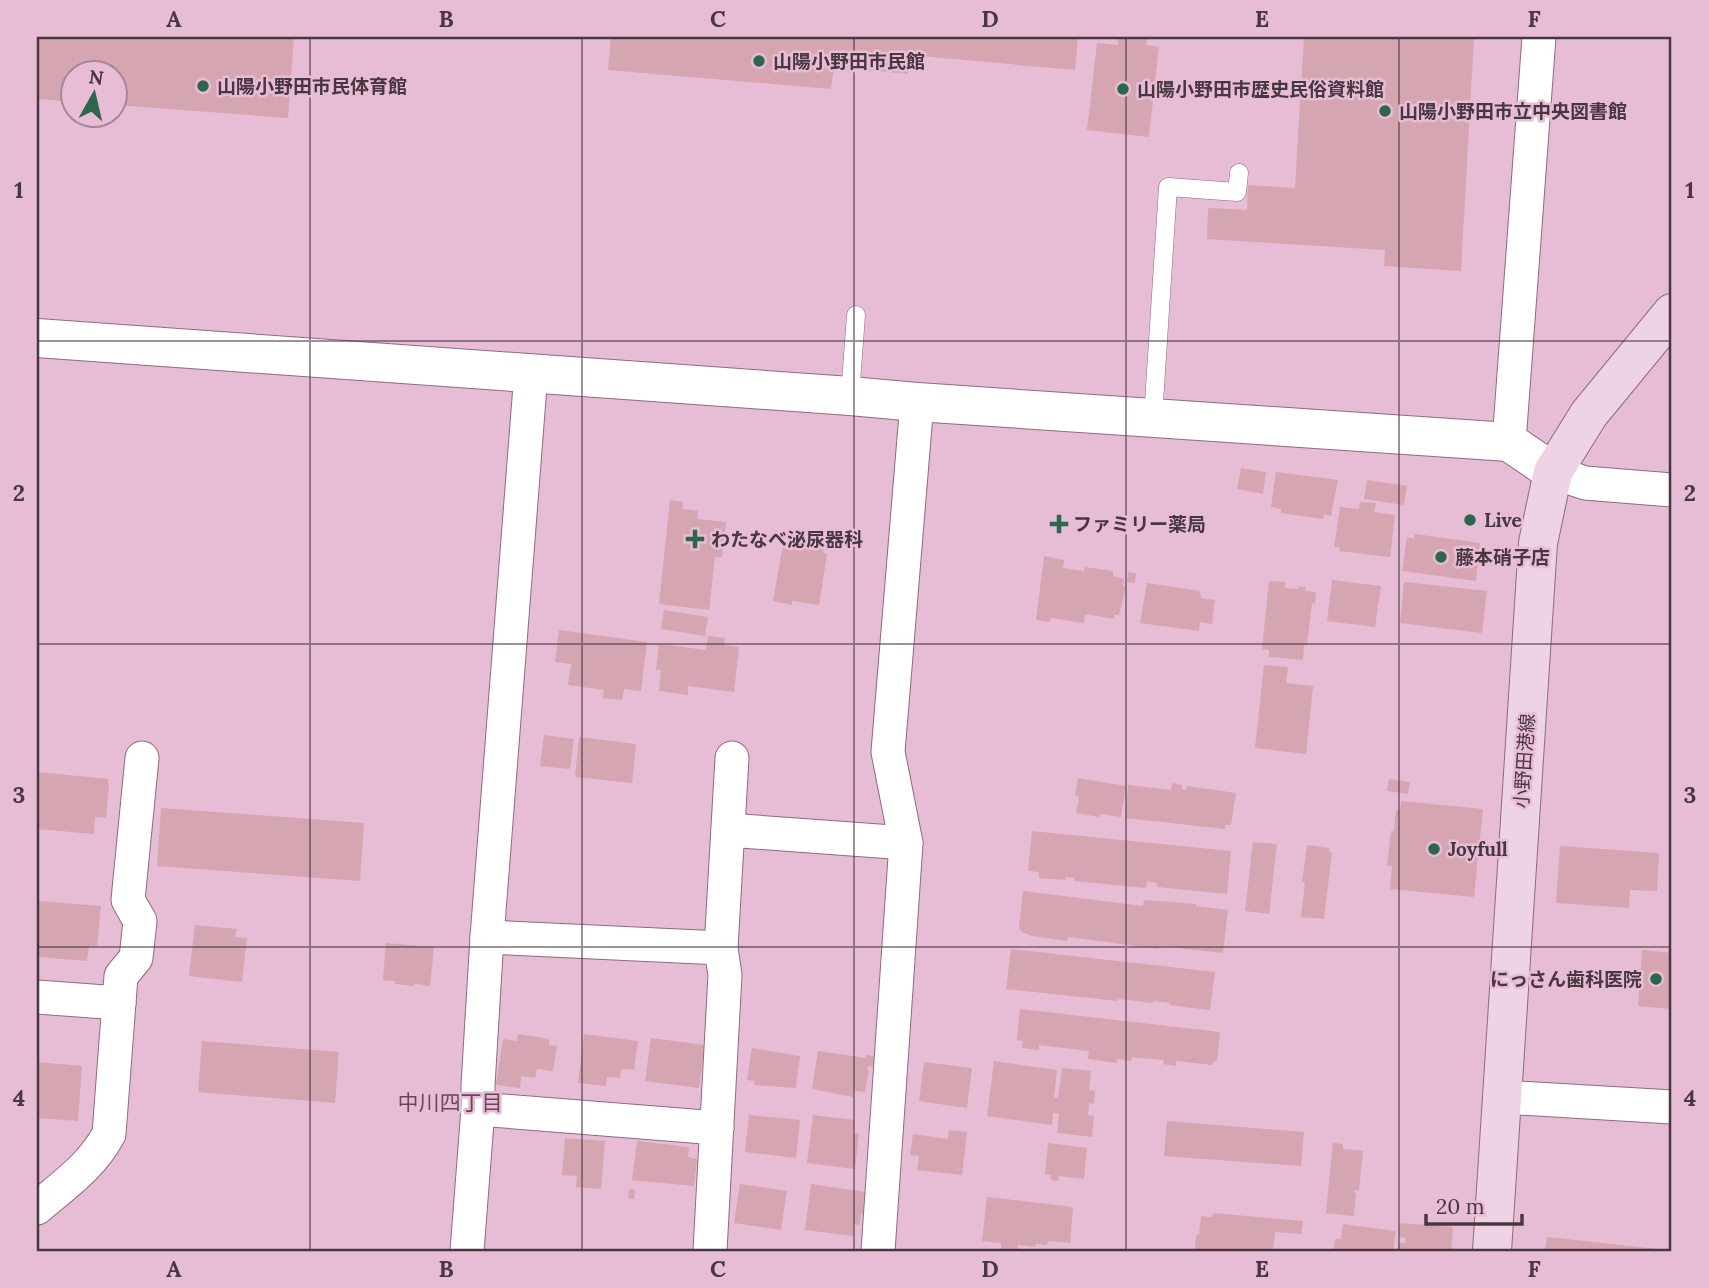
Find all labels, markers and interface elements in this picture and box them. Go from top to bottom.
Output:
text: A [166,4,182,33]
text: B [438,4,454,33]
text: C [710,4,726,33]
text: D [981,4,999,33]
text: E [1255,4,1269,33]
text: F [1527,4,1541,33]
place label: 山陽小野田市民館 [773,49,925,73]
marker: 山陽小野田市民館 [751,53,767,69]
north arrow [60,60,130,130]
text: N [87,64,106,90]
place label: 山陽小野田市民体育館 [217,74,407,98]
place label: 山陽小野田市歴史民俗資料館 [1137,77,1384,101]
marker: 山陽小野田市民体育館 [195,78,211,94]
marker: 山陽小野田市歴史民俗資料館 [1115,81,1131,97]
place label: 山陽小野田市立中央図書館 [1399,99,1627,123]
marker: 山陽小野田市立中央図書館 [1377,103,1393,119]
text: 1 [14,175,24,204]
text: 1 [1685,175,1695,204]
text: 2 [13,478,25,507]
text: 2 [1684,478,1696,507]
place label: Live [1484,508,1522,532]
place label: ファミリー薬局 [1073,512,1206,536]
marker: Live [1462,512,1478,528]
marker: ファミリー薬局 [1051,516,1067,532]
place label: わたなべ泌尿器科 [711,527,863,551]
marker: わたなべ泌尿器科 [685,529,705,549]
place label: 藤本硝子店 [1455,545,1550,569]
marker: 藤本硝子店 [1433,549,1449,565]
street label: 小野田港線 [1509,713,1539,809]
text: 3 [13,780,25,809]
text: 3 [1684,780,1696,809]
place label: Joyfull [1448,837,1508,861]
marker: Joyfull [1426,841,1442,857]
place label: にっさん歯科医院 [1490,967,1642,991]
marker: にっさん歯科医院 [1648,971,1664,987]
text: 4 [13,1083,25,1112]
text: 4 [1684,1083,1696,1112]
district label: 中川四丁目 [398,1089,503,1116]
scale bar [1426,1183,1522,1227]
text: 20 m [1436,1193,1485,1220]
text: A [166,1254,182,1283]
text: B [438,1254,454,1283]
text: C [710,1254,726,1283]
text: D [981,1254,999,1283]
text: E [1255,1254,1269,1283]
text: F [1527,1254,1541,1283]

